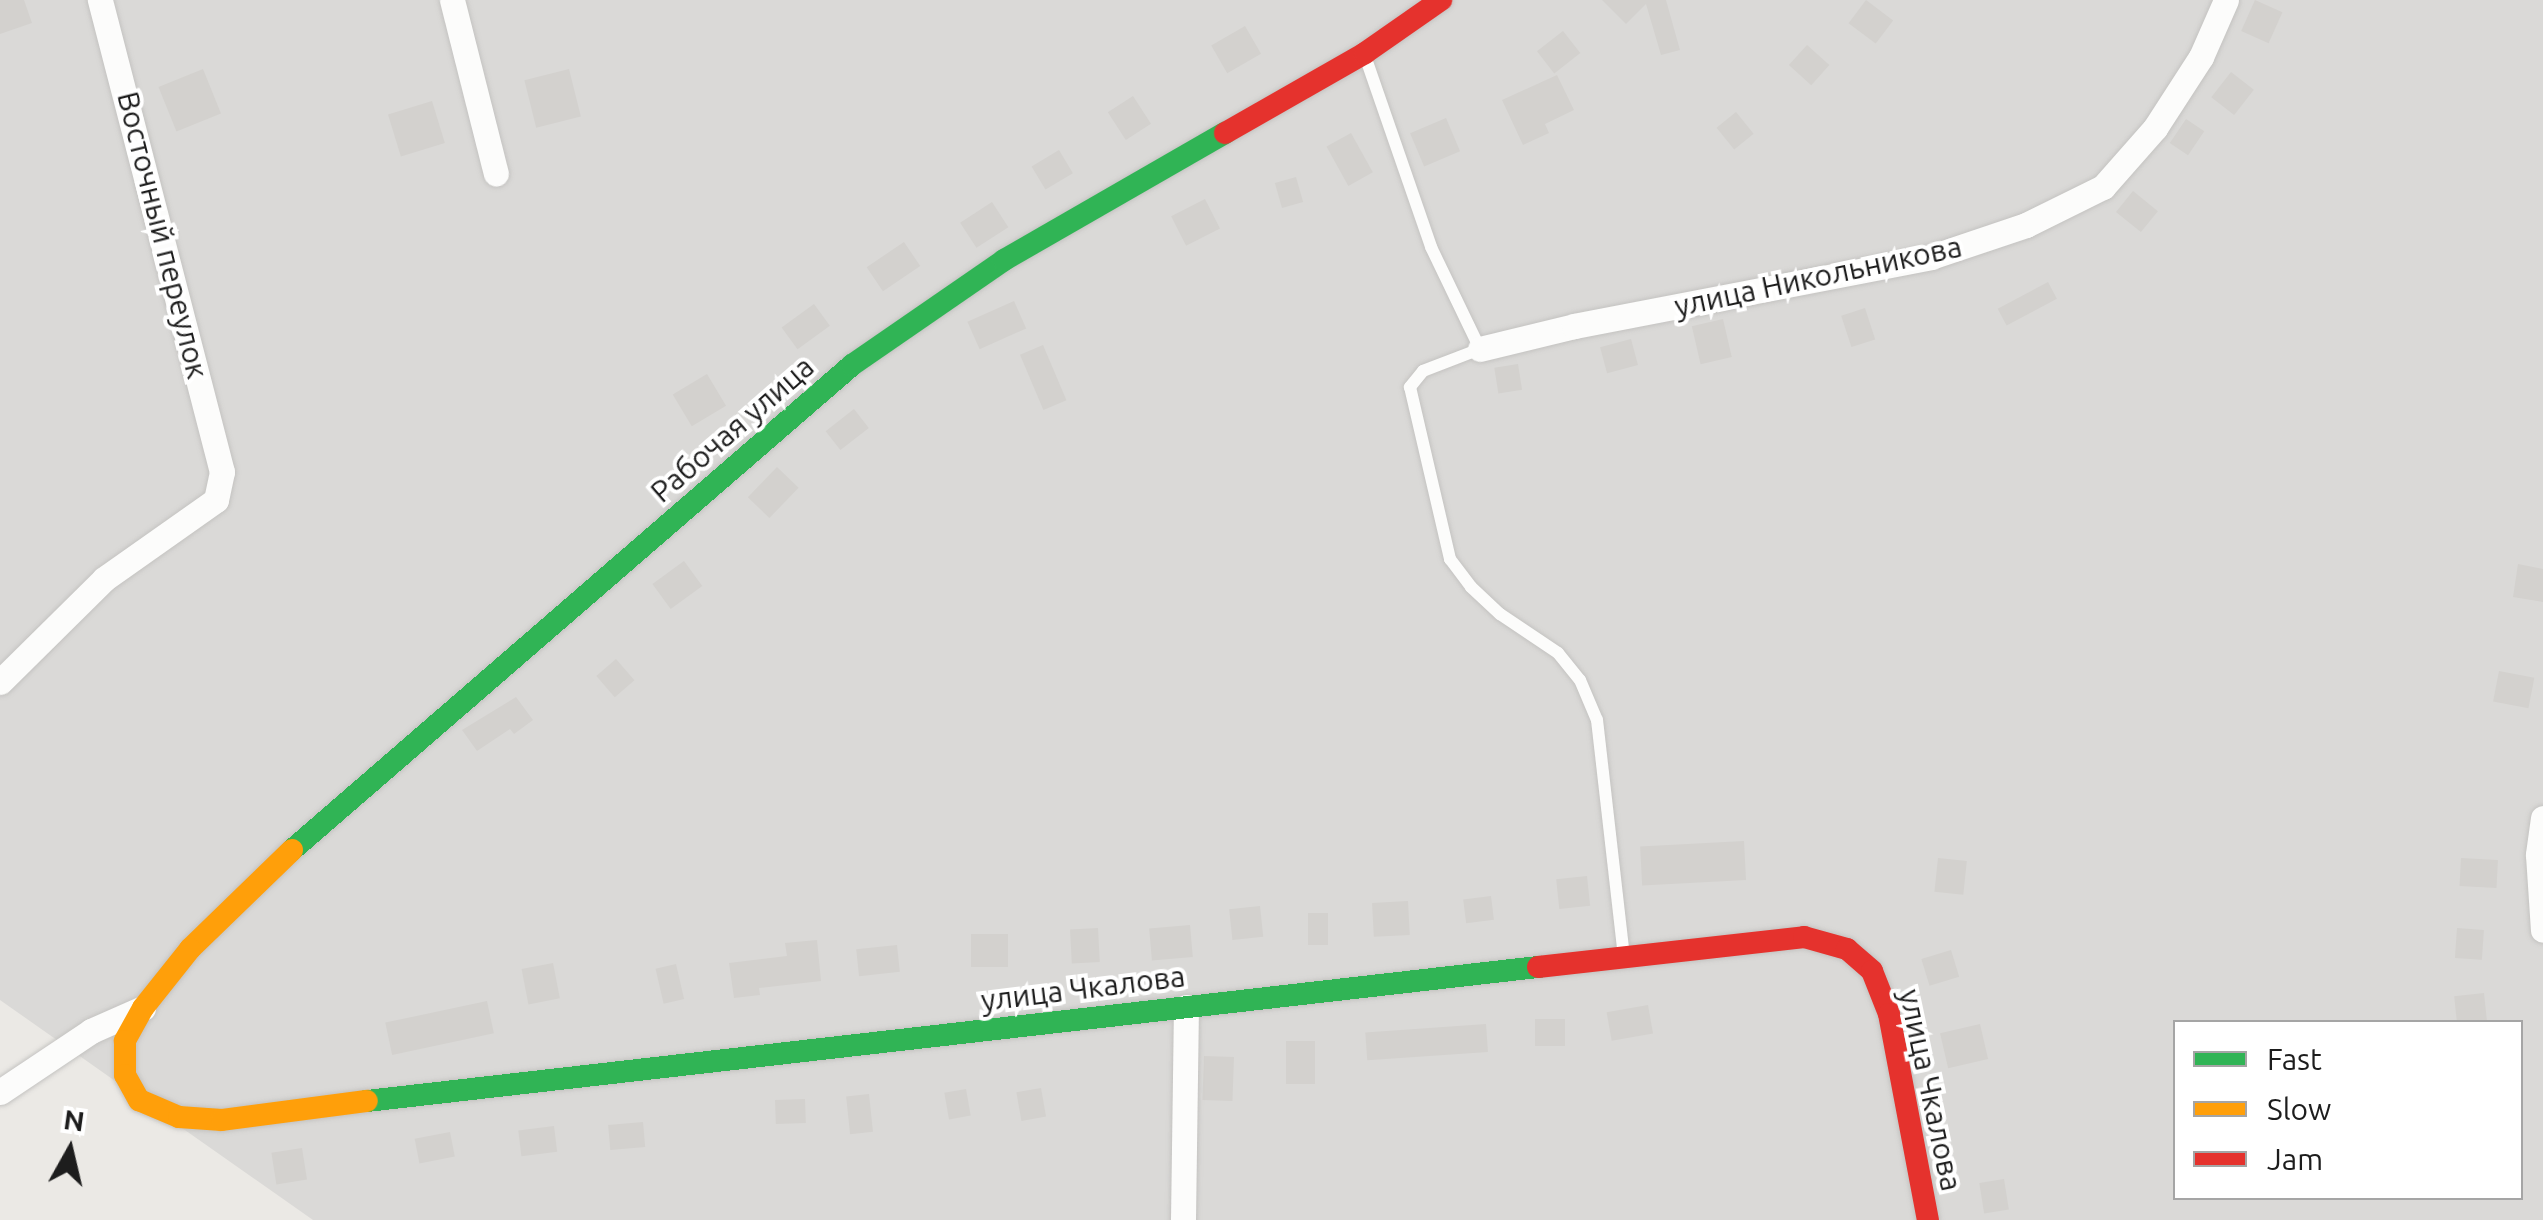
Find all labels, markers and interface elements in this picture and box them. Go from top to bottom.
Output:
street label: Восточный переулок [110,88,216,382]
street label: улица Никольникова [1671,228,1965,324]
street label: Рабочая улица [643,348,821,510]
street label: улица Чкалова [979,958,1187,1018]
street label: улица Чкалова [1892,986,1970,1194]
legend [2173,1020,2523,1200]
text: Fast [2267,1042,2322,1076]
text: Slow [2267,1092,2331,1126]
north arrow [20,1100,120,1200]
text: N [62,1103,87,1137]
text: Jam [2267,1142,2323,1176]

